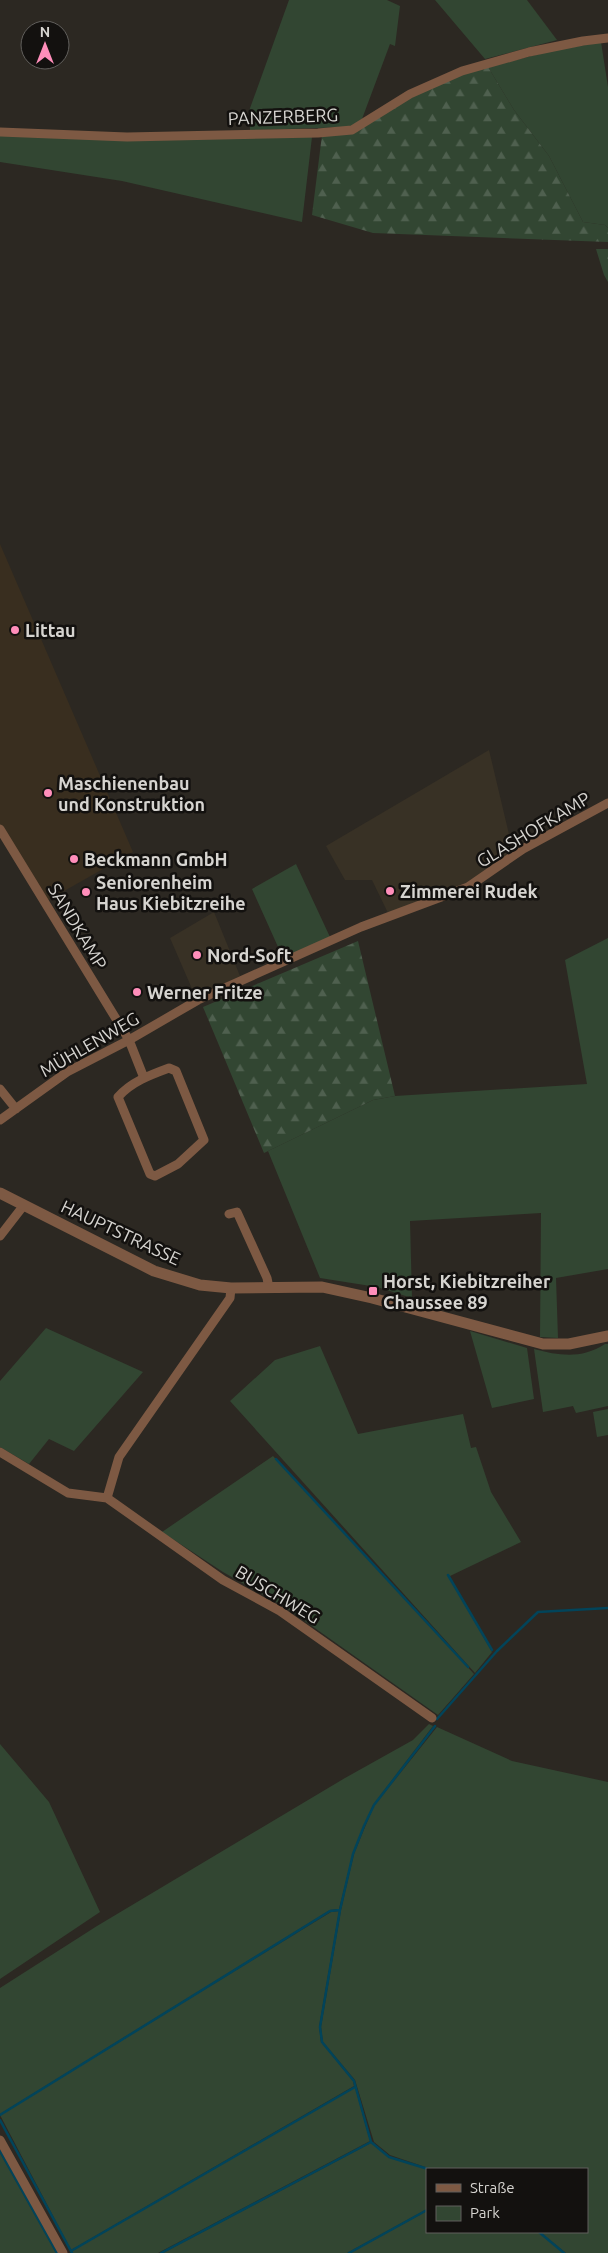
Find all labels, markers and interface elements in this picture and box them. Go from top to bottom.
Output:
north arrow [20,20,70,70]
text: N [40,24,50,40]
street label: PANZERBERG [227,104,339,128]
place label: Littau [25,620,75,640]
marker: Littau [9,624,21,636]
place label: Maschienenbau und Konstruktion [58,773,205,814]
marker: Maschienenbau und Konstruktion [42,787,54,799]
street label: GLASHOFKAMP [473,787,593,871]
place label: Beckmann GmbH [84,849,228,869]
marker: Beckmann GmbH [68,853,80,865]
place label: Seniorenheim Haus Kiebitzreihe [96,872,246,913]
street label: SANDKAMP [45,880,112,973]
place label: Zimmerei Rudek [400,881,538,901]
marker: Zimmerei Rudek [384,885,396,897]
marker: Seniorenheim Haus Kiebitzreihe [80,886,92,898]
place label: Nord-Soft [207,945,292,965]
marker: Nord-Soft [191,949,203,961]
place label: Werner Fritze [147,982,263,1002]
marker: Werner Fritze [131,986,143,998]
street label: MÜHLENWEG [36,1008,142,1080]
street label: HAUPTSTRASSE [58,1196,184,1268]
place label: Horst, Kiebitzreiher Chaussee 89 [383,1271,551,1312]
marker: Horst, Kiebitzreiher Chaussee 89 [367,1285,379,1297]
street label: BUSCHWEG [232,1561,324,1627]
legend [426,2168,588,2233]
text: Straße [470,2179,514,2196]
text: Park [470,2204,500,2221]

